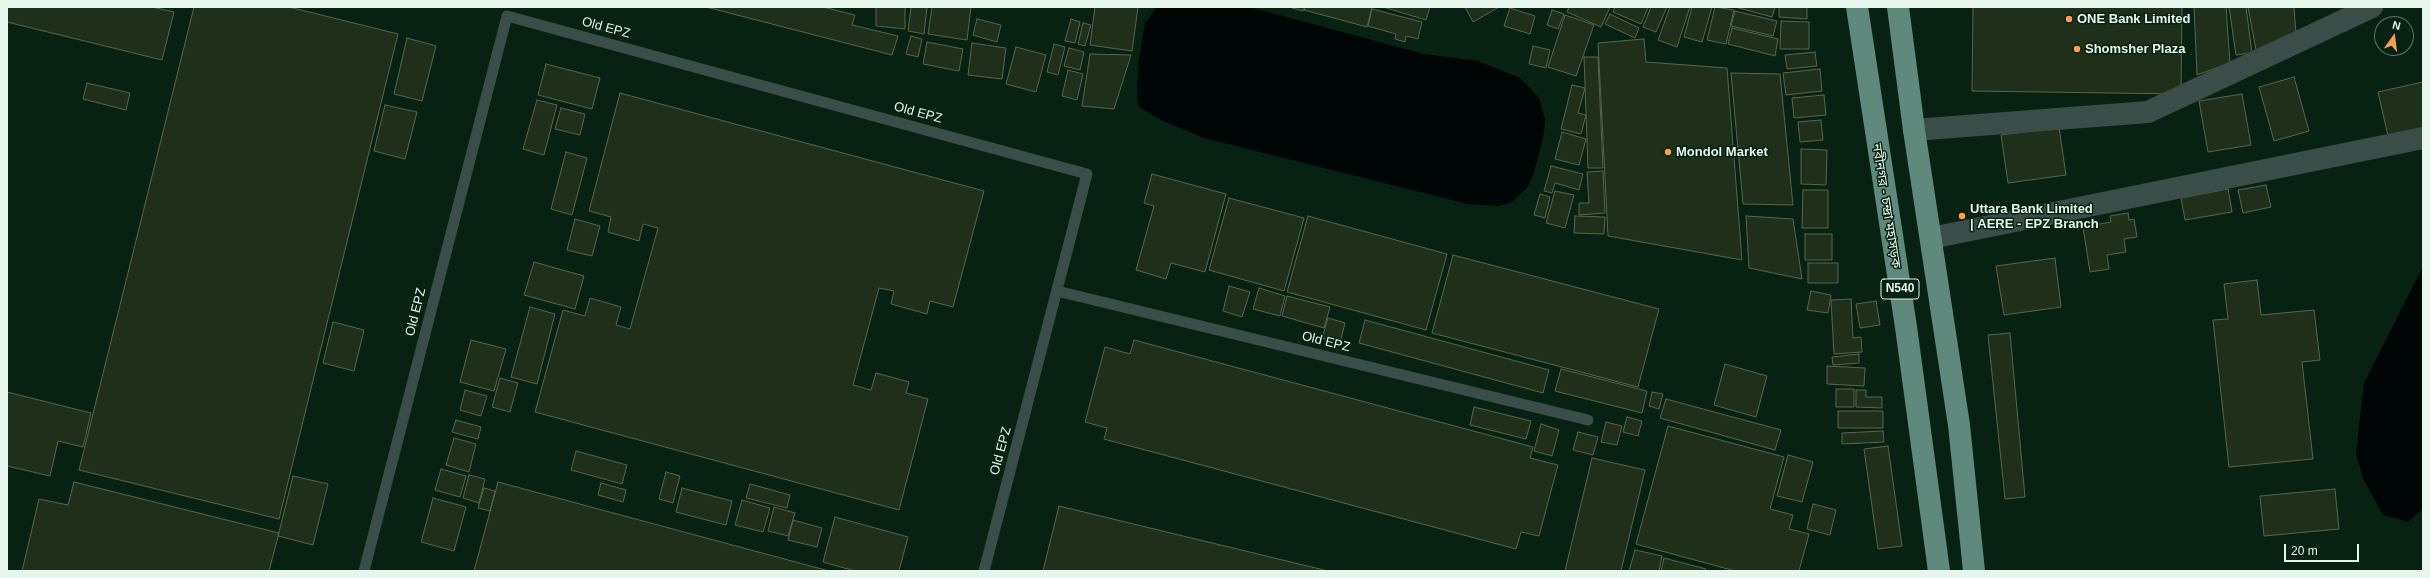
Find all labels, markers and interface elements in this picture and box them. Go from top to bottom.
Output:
place label: ONE Bank Limited [2077,11,2190,27]
street label: Old EPZ [580,14,632,42]
marker: ONE Bank Limited [2064,14,2074,24]
north arrow [2374,16,2414,56]
text: N [2391,19,2402,32]
place label: Shomsher Plaza [2085,41,2185,57]
marker: Shomsher Plaza [2072,44,2082,54]
street label: Old EPZ [892,99,944,127]
street label: নবীনগর - চন্দ্রা মহাসড়ক [1868,143,1904,269]
place label: Mondol Market [1676,144,1768,160]
marker: Mondol Market [1663,147,1673,157]
place label: Uttara Bank Limited | AERE - EPZ Branch [1970,201,2099,232]
marker: Uttara Bank Limited | AERE - EPZ Branch [1957,211,1967,221]
road number: N540 [1881,279,1919,299]
street label: Old EPZ [402,286,430,338]
street label: Old EPZ [1300,328,1352,356]
street label: Old EPZ [987,425,1015,477]
scale bar [2286,536,2361,562]
text: 20 m [2291,544,2318,558]

